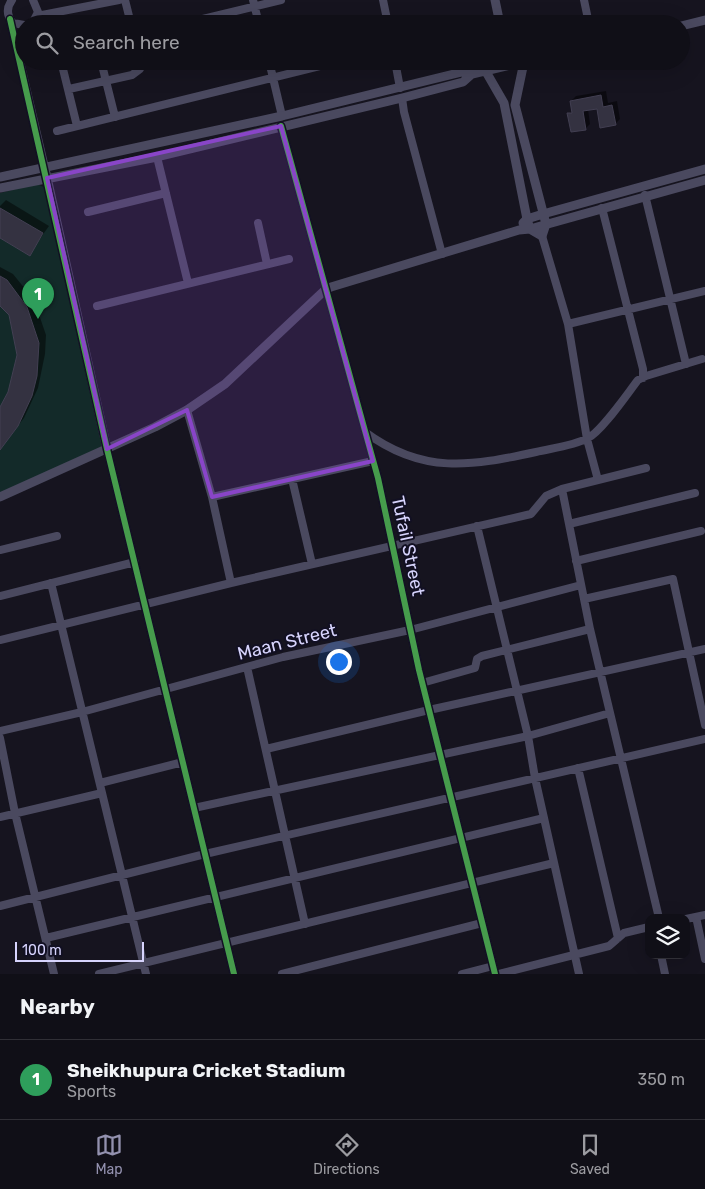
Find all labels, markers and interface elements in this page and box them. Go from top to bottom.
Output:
search box [15,15,690,70]
icon: search [33,29,61,57]
text: Search here [73,31,180,54]
pin: 1 [22,278,54,319]
street label: Tufail Street [387,494,429,598]
street label: Maan Street [235,619,339,665]
your location [326,649,352,675]
map controls [645,914,690,959]
button: layers [645,914,690,959]
scale bar [15,939,144,962]
text: 100 m [22,942,62,959]
text: Nearby [20,994,95,1019]
text: Sheikhupura Cricket Stadium [67,1059,345,1082]
text: 1 [32,1070,40,1089]
text: 350 m [638,1070,685,1089]
text: Sports [67,1082,116,1101]
tab: Map [95,1131,123,1178]
tab: Directions [313,1131,380,1178]
tab: Saved [570,1131,610,1178]

